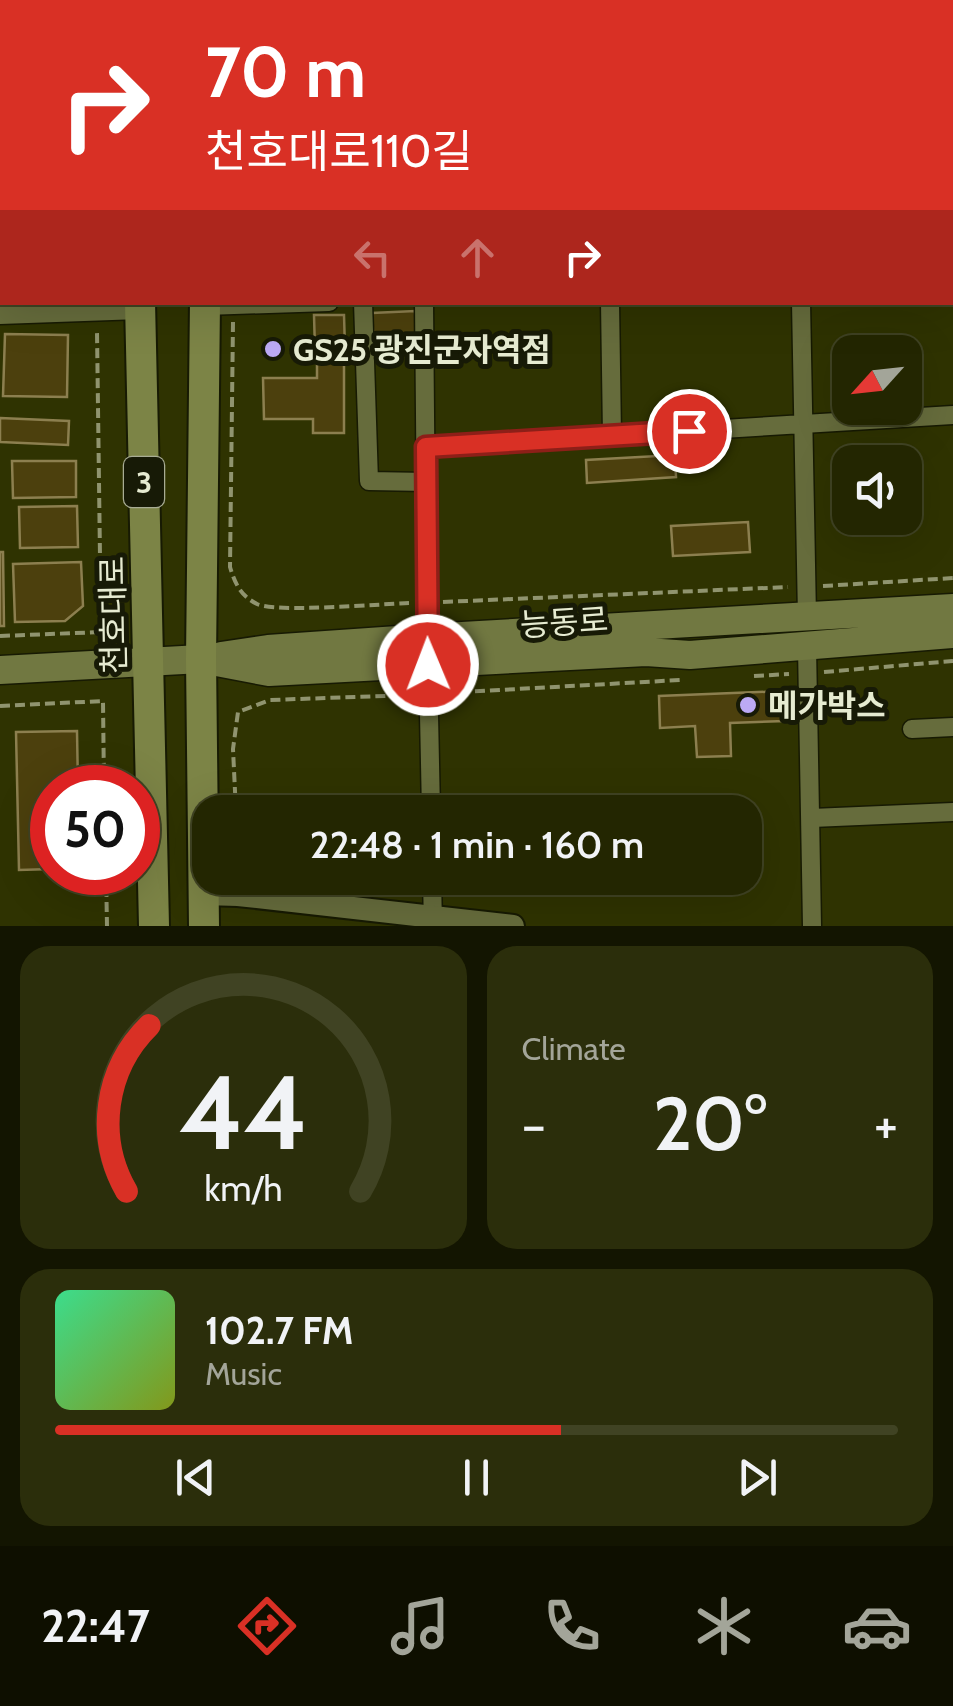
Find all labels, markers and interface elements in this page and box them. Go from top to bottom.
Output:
text: 70 m [205,29,366,115]
icon: right [40,40,170,170]
text: 천호대로110길 [205,124,473,178]
icon: left [345,230,400,285]
icon: ahead [450,230,505,285]
icon: right [555,230,610,285]
place label: GS25 광진군자역점 [293,330,551,369]
north arrow [832,335,922,425]
map controls [832,335,922,535]
marker: GS25 광진군자역점 [262,338,284,360]
pin [647,389,732,474]
icon: arrive [662,404,717,459]
button: sound [832,445,922,535]
road number: 3 [124,457,164,507]
street label: 천호대로 [92,556,134,674]
street label: 능동로 [519,599,609,645]
position arrow [376,613,480,717]
place label: 메가박스 [768,686,886,725]
marker: 메가박스 [737,694,759,716]
speed limit sign: 50 [30,765,160,895]
text: 22:48 · 1 min · 160 m [310,821,644,868]
text: Climate [522,1029,626,1068]
text: 44 [179,1049,308,1175]
text: 20° [653,1078,767,1169]
text: − [522,1091,546,1158]
text: + [874,1091,898,1158]
text: km/h [204,1167,282,1210]
text: 102.7 FM [205,1307,353,1354]
text: Music [205,1354,282,1393]
icon: previous [168,1450,223,1505]
icon: pause [449,1450,504,1505]
icon: next [730,1450,785,1505]
icon: directions [232,1591,302,1661]
icon: music [385,1591,455,1661]
icon: phone [537,1591,607,1661]
icon: climate [689,1591,759,1661]
icon: car [842,1591,912,1661]
text: 22:47 [41,1599,150,1653]

